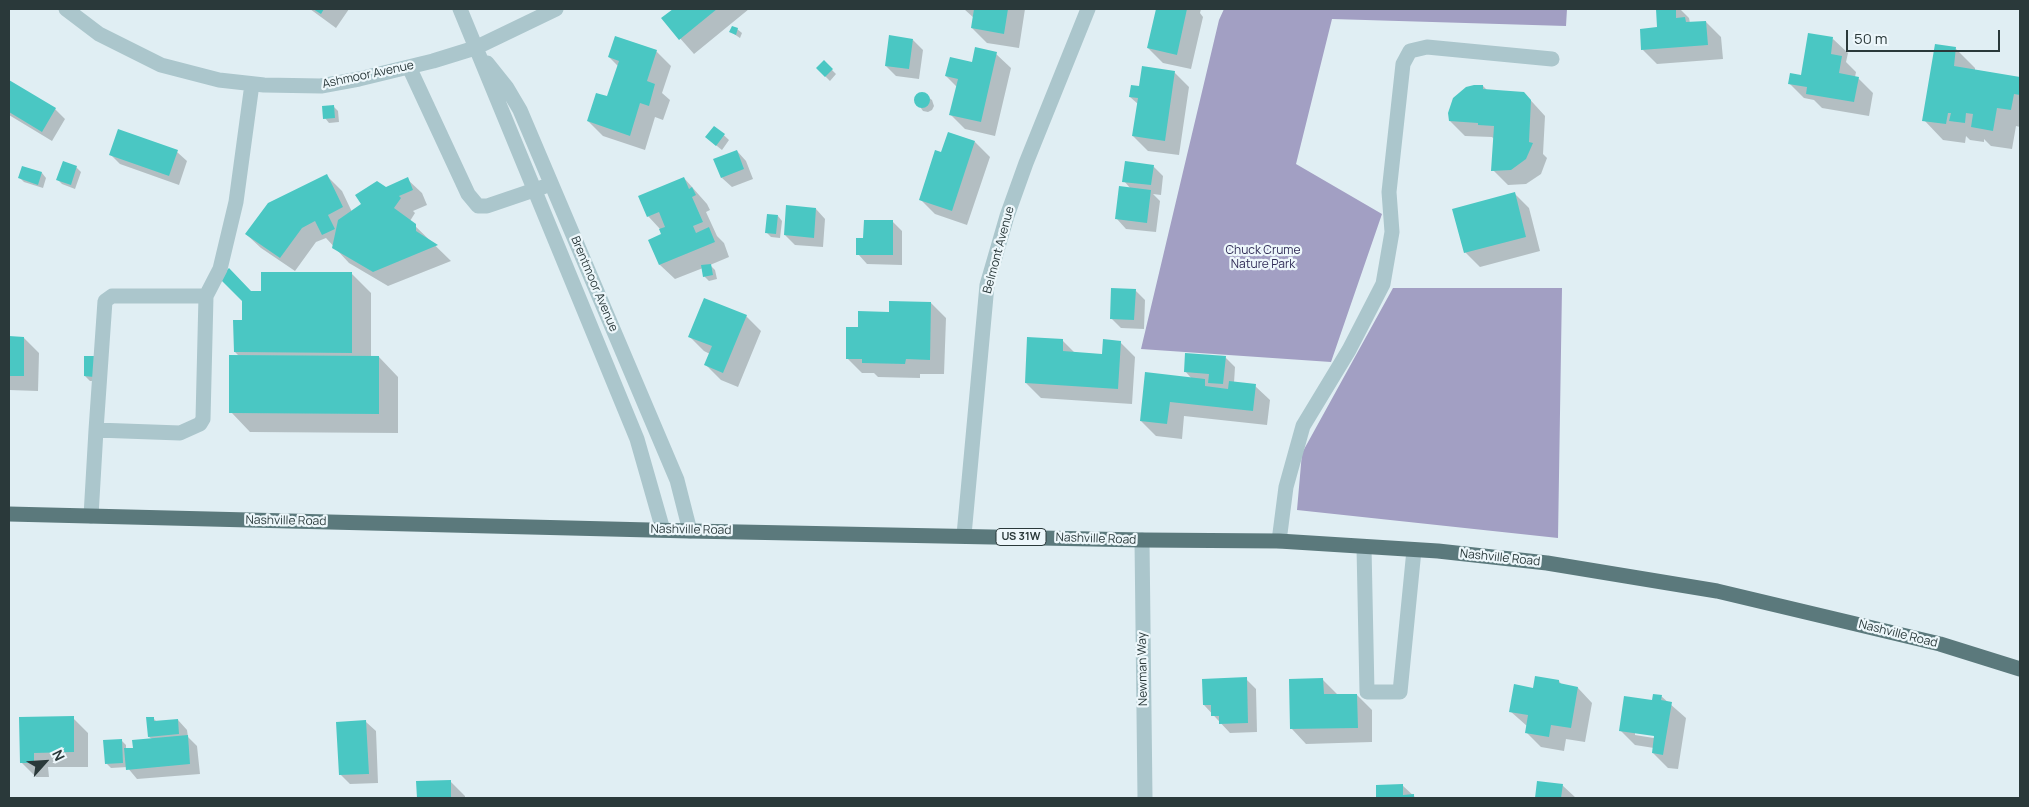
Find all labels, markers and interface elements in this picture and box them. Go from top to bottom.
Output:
scale bar [1849,20,2003,52]
text: 50 m [1854,28,1888,49]
street label: Ashmoor Avenue [321,58,415,92]
street label: Belmont Avenue [980,205,1018,295]
street label: Brentmoor Avenue [567,234,621,334]
park label: Chuck Crume Nature Park [1225,244,1301,272]
street label: Nashville Road [246,513,326,529]
street label: Nashville Road [651,522,731,538]
road number: US 31W [996,528,1046,546]
street label: Nashville Road [1055,530,1137,548]
street label: Nashville Road [1459,547,1541,569]
street label: Nashville Road [1857,617,1939,651]
street label: Newman Way [1135,632,1151,706]
north arrow [20,737,70,787]
text: N [48,747,70,764]

